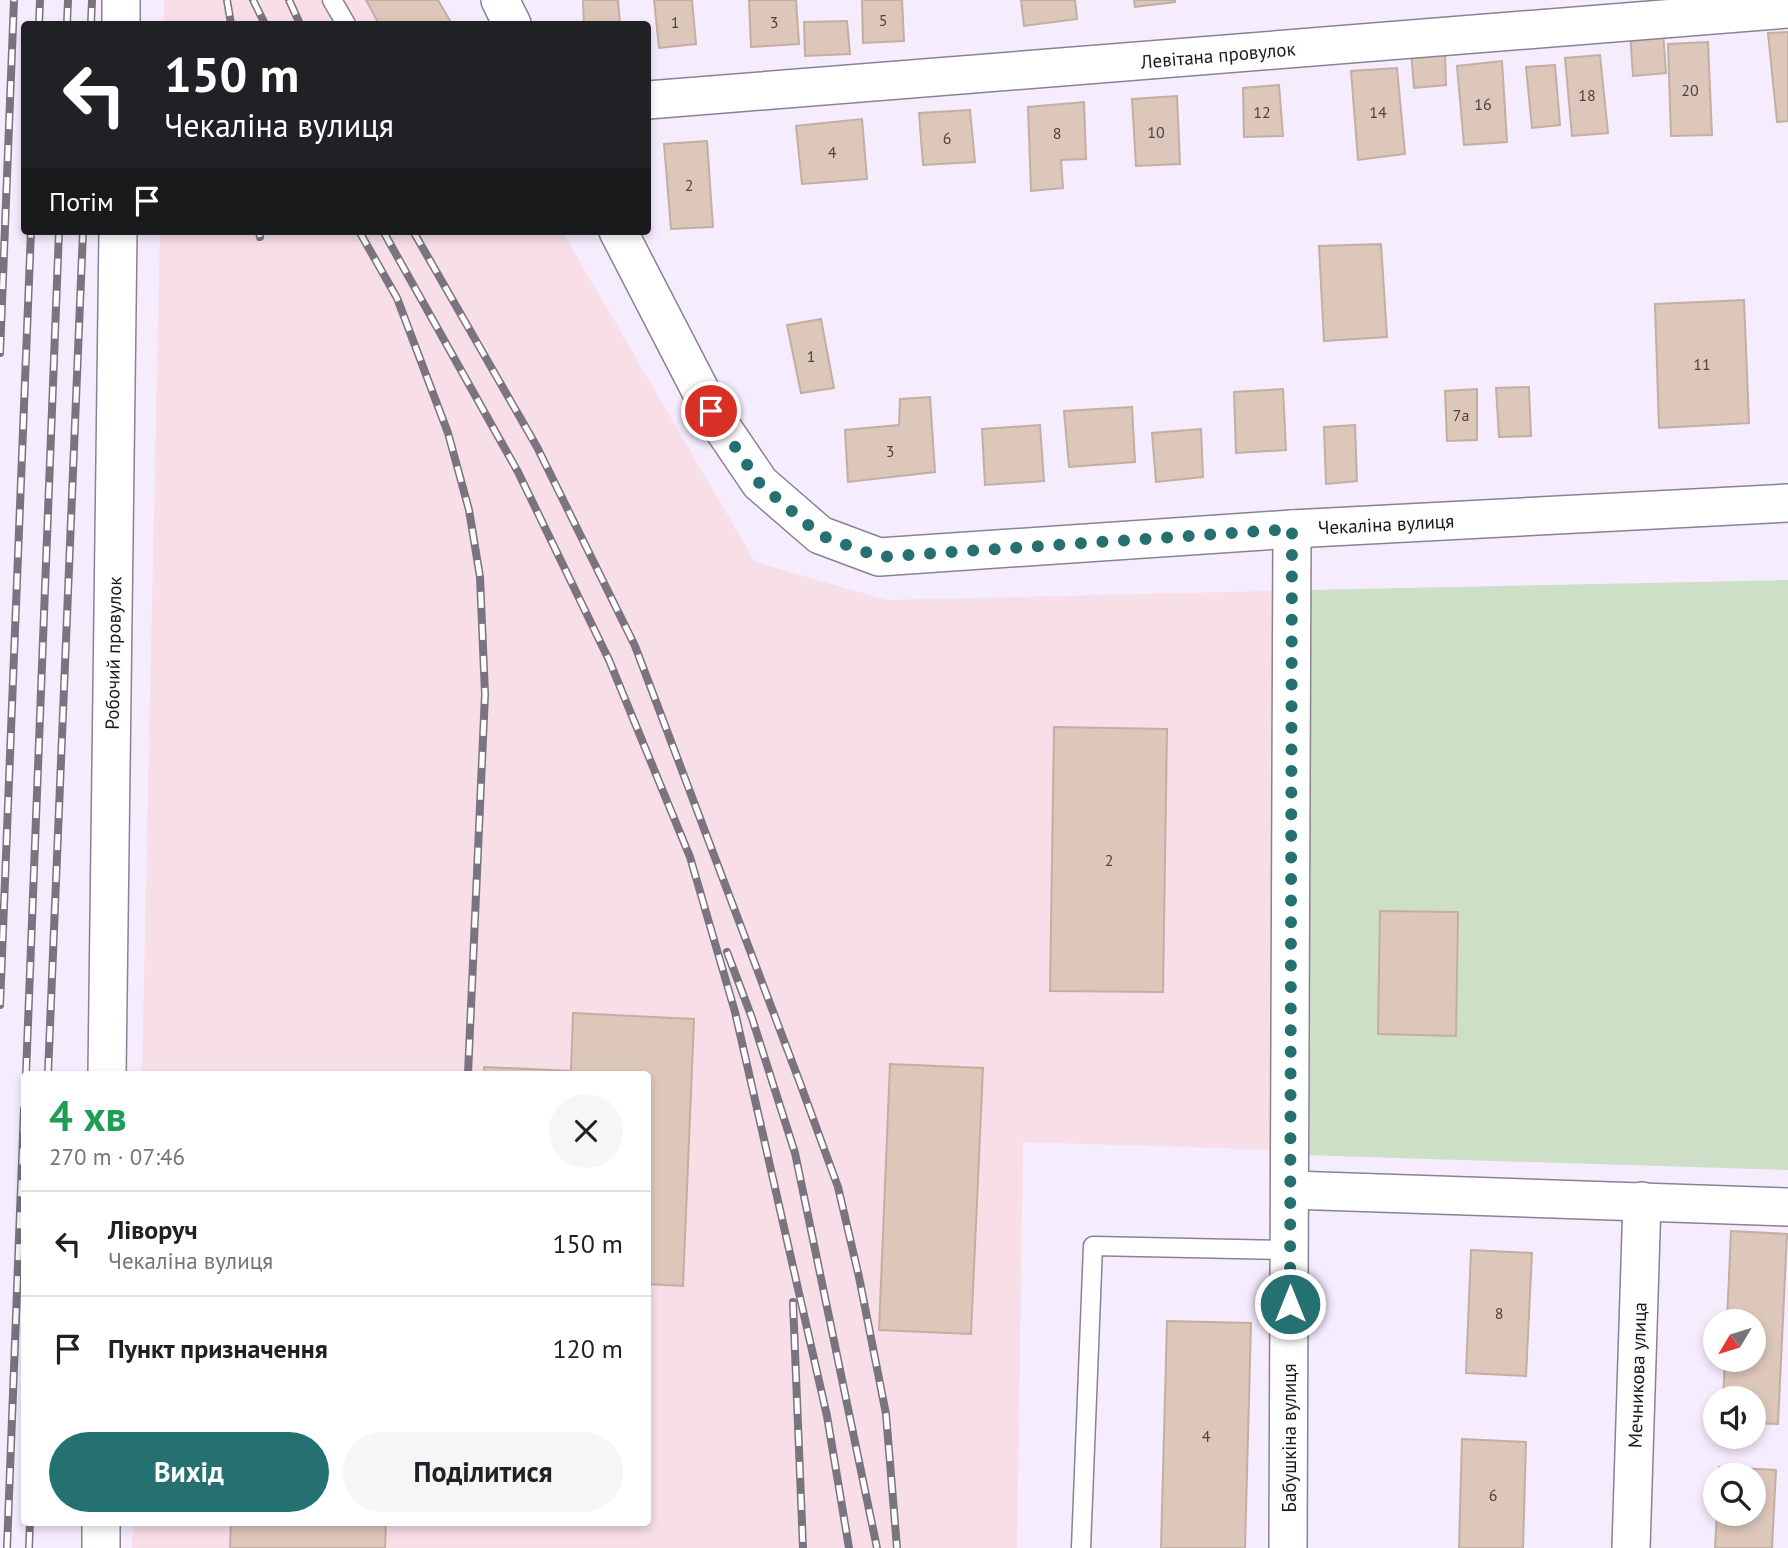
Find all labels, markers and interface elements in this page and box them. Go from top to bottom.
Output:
house number: 5 [879,10,887,30]
house number: 1 [671,12,679,32]
house number: 3 [770,12,778,32]
street label: Левітана провулок [1139,36,1296,74]
text: 150 m [164,42,299,106]
icon: left [49,49,140,140]
house number: 20 [1681,80,1699,100]
house number: 18 [1578,85,1596,105]
house number: 16 [1474,94,1492,114]
house number: 12 [1253,102,1271,122]
house number: 14 [1369,102,1387,122]
text: Чекаліна вулиця [164,104,394,146]
house number: 10 [1147,122,1165,142]
house number: 8 [1053,123,1061,143]
house number: 6 [943,128,951,148]
house number: 4 [828,142,837,162]
house number: 2 [685,175,693,195]
icon: arrive [128,182,166,220]
text: Потім [49,185,114,218]
house number: 1 [807,346,815,366]
house number: 11 [1693,354,1711,374]
pin [681,381,741,441]
icon: arrive [692,392,730,430]
house number: 7а [1453,405,1469,425]
house number: 3 [886,441,894,461]
street label: Чекаліна вулиця [1317,508,1455,540]
street label: Робочий провулок [100,576,126,730]
house number: 2 [1105,850,1113,870]
text: 4 хв [49,1088,127,1143]
button: close [549,1094,623,1168]
text: 270 m · 07:46 [49,1142,185,1171]
text: Ліворуч [108,1213,198,1246]
icon: left [49,1225,87,1263]
text: 150 m [552,1227,623,1260]
text: Чекаліна вулиця [108,1246,273,1275]
position arrow [1253,1267,1327,1341]
street label: Мечникова улица [1622,1302,1652,1448]
house number: 8 [1495,1303,1503,1323]
north arrow [1703,1309,1766,1372]
map controls [1703,1309,1766,1526]
icon: arrive [49,1330,87,1368]
text: Пункт призначення [108,1332,328,1365]
text: 120 m [552,1332,623,1365]
street label: Бабушкіна вулиця [1277,1363,1301,1513]
button: sound [1703,1386,1766,1449]
house number: 4 [1202,1426,1211,1446]
button: Вихід [49,1432,329,1512]
button: Поділитися [343,1432,623,1512]
button: search [1703,1463,1766,1526]
house number: 6 [1489,1485,1497,1505]

